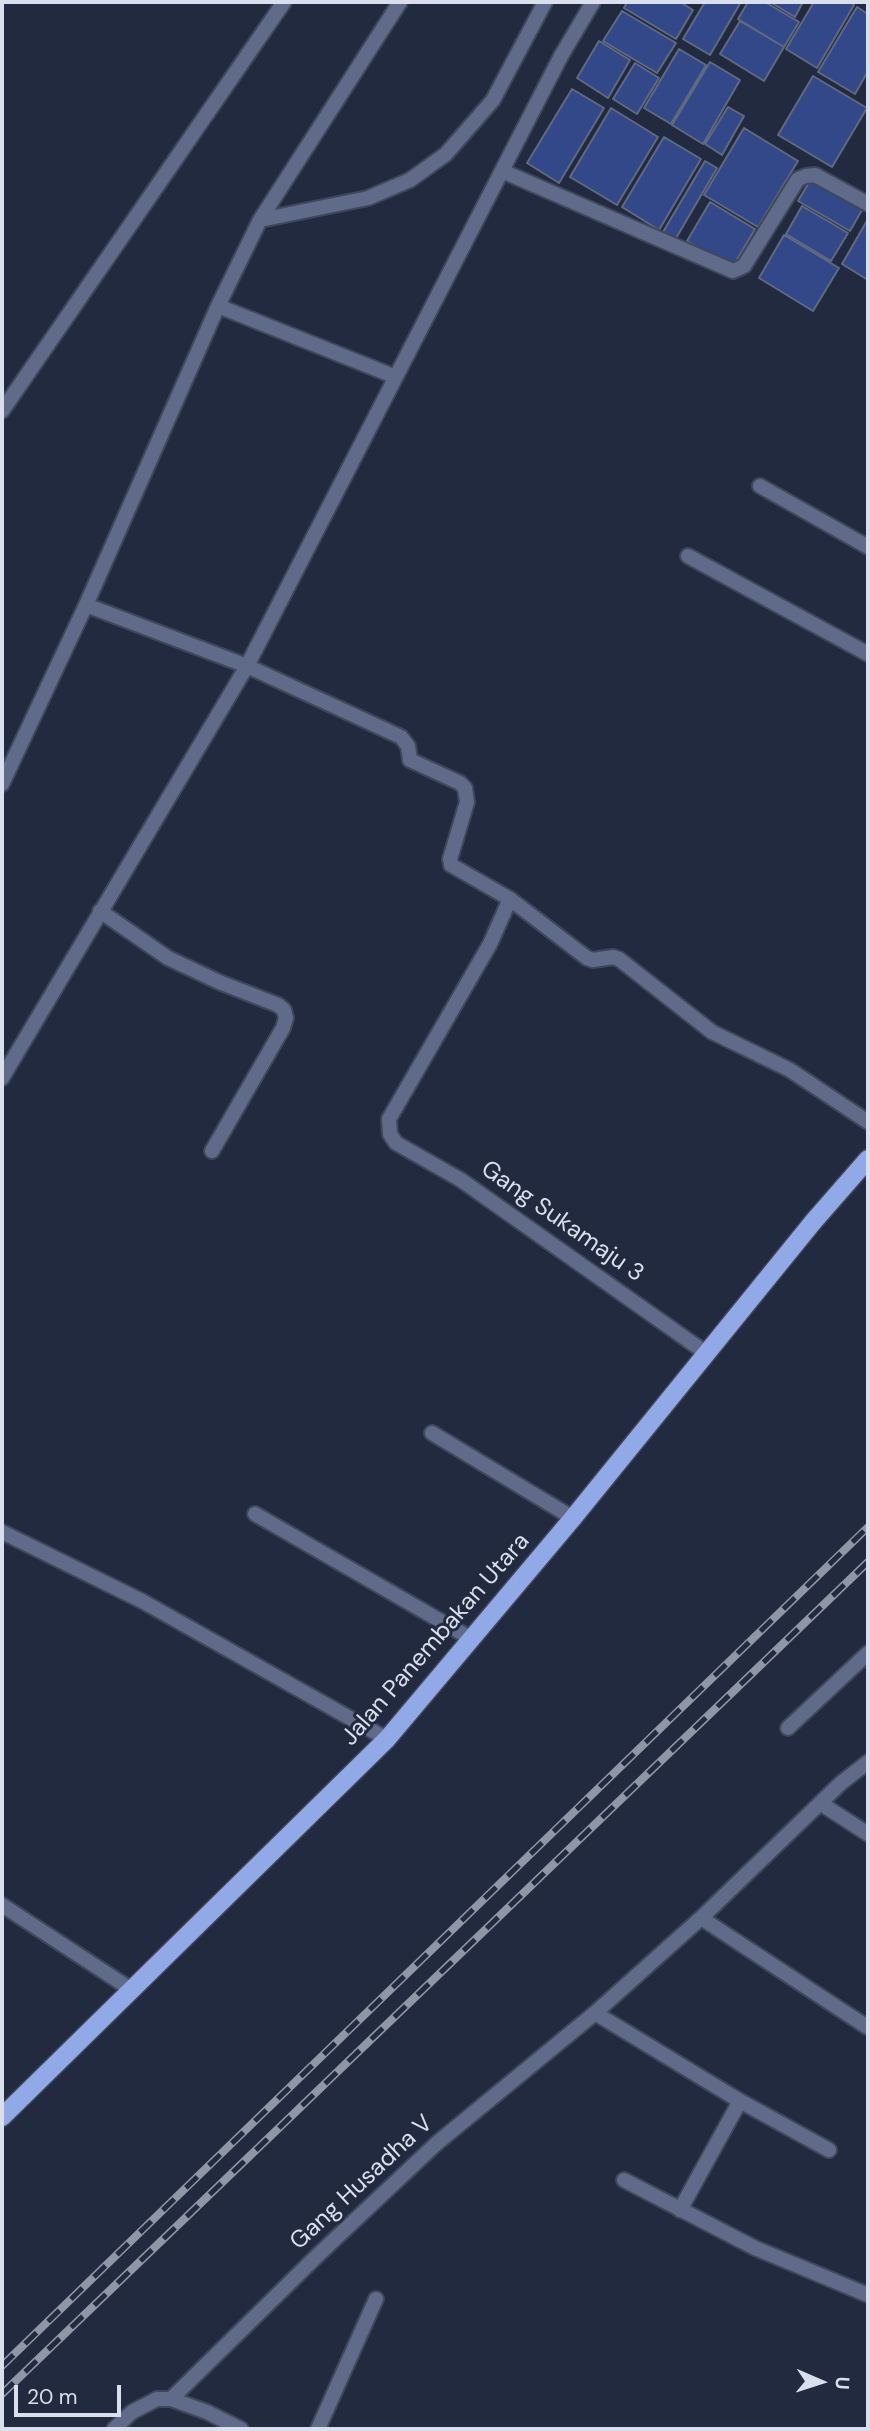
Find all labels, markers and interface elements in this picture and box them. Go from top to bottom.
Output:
street label: Gang Sukamaju 3 [475,1155,649,1289]
street label: Jalan Panembakan Utara [336,1528,536,1752]
street label: Gang Husadha V [285,2110,439,2256]
north arrow [786,2347,856,2417]
scale bar [18,2372,124,2416]
text: U [830,2376,855,2390]
text: 20 m [27,2383,78,2411]

